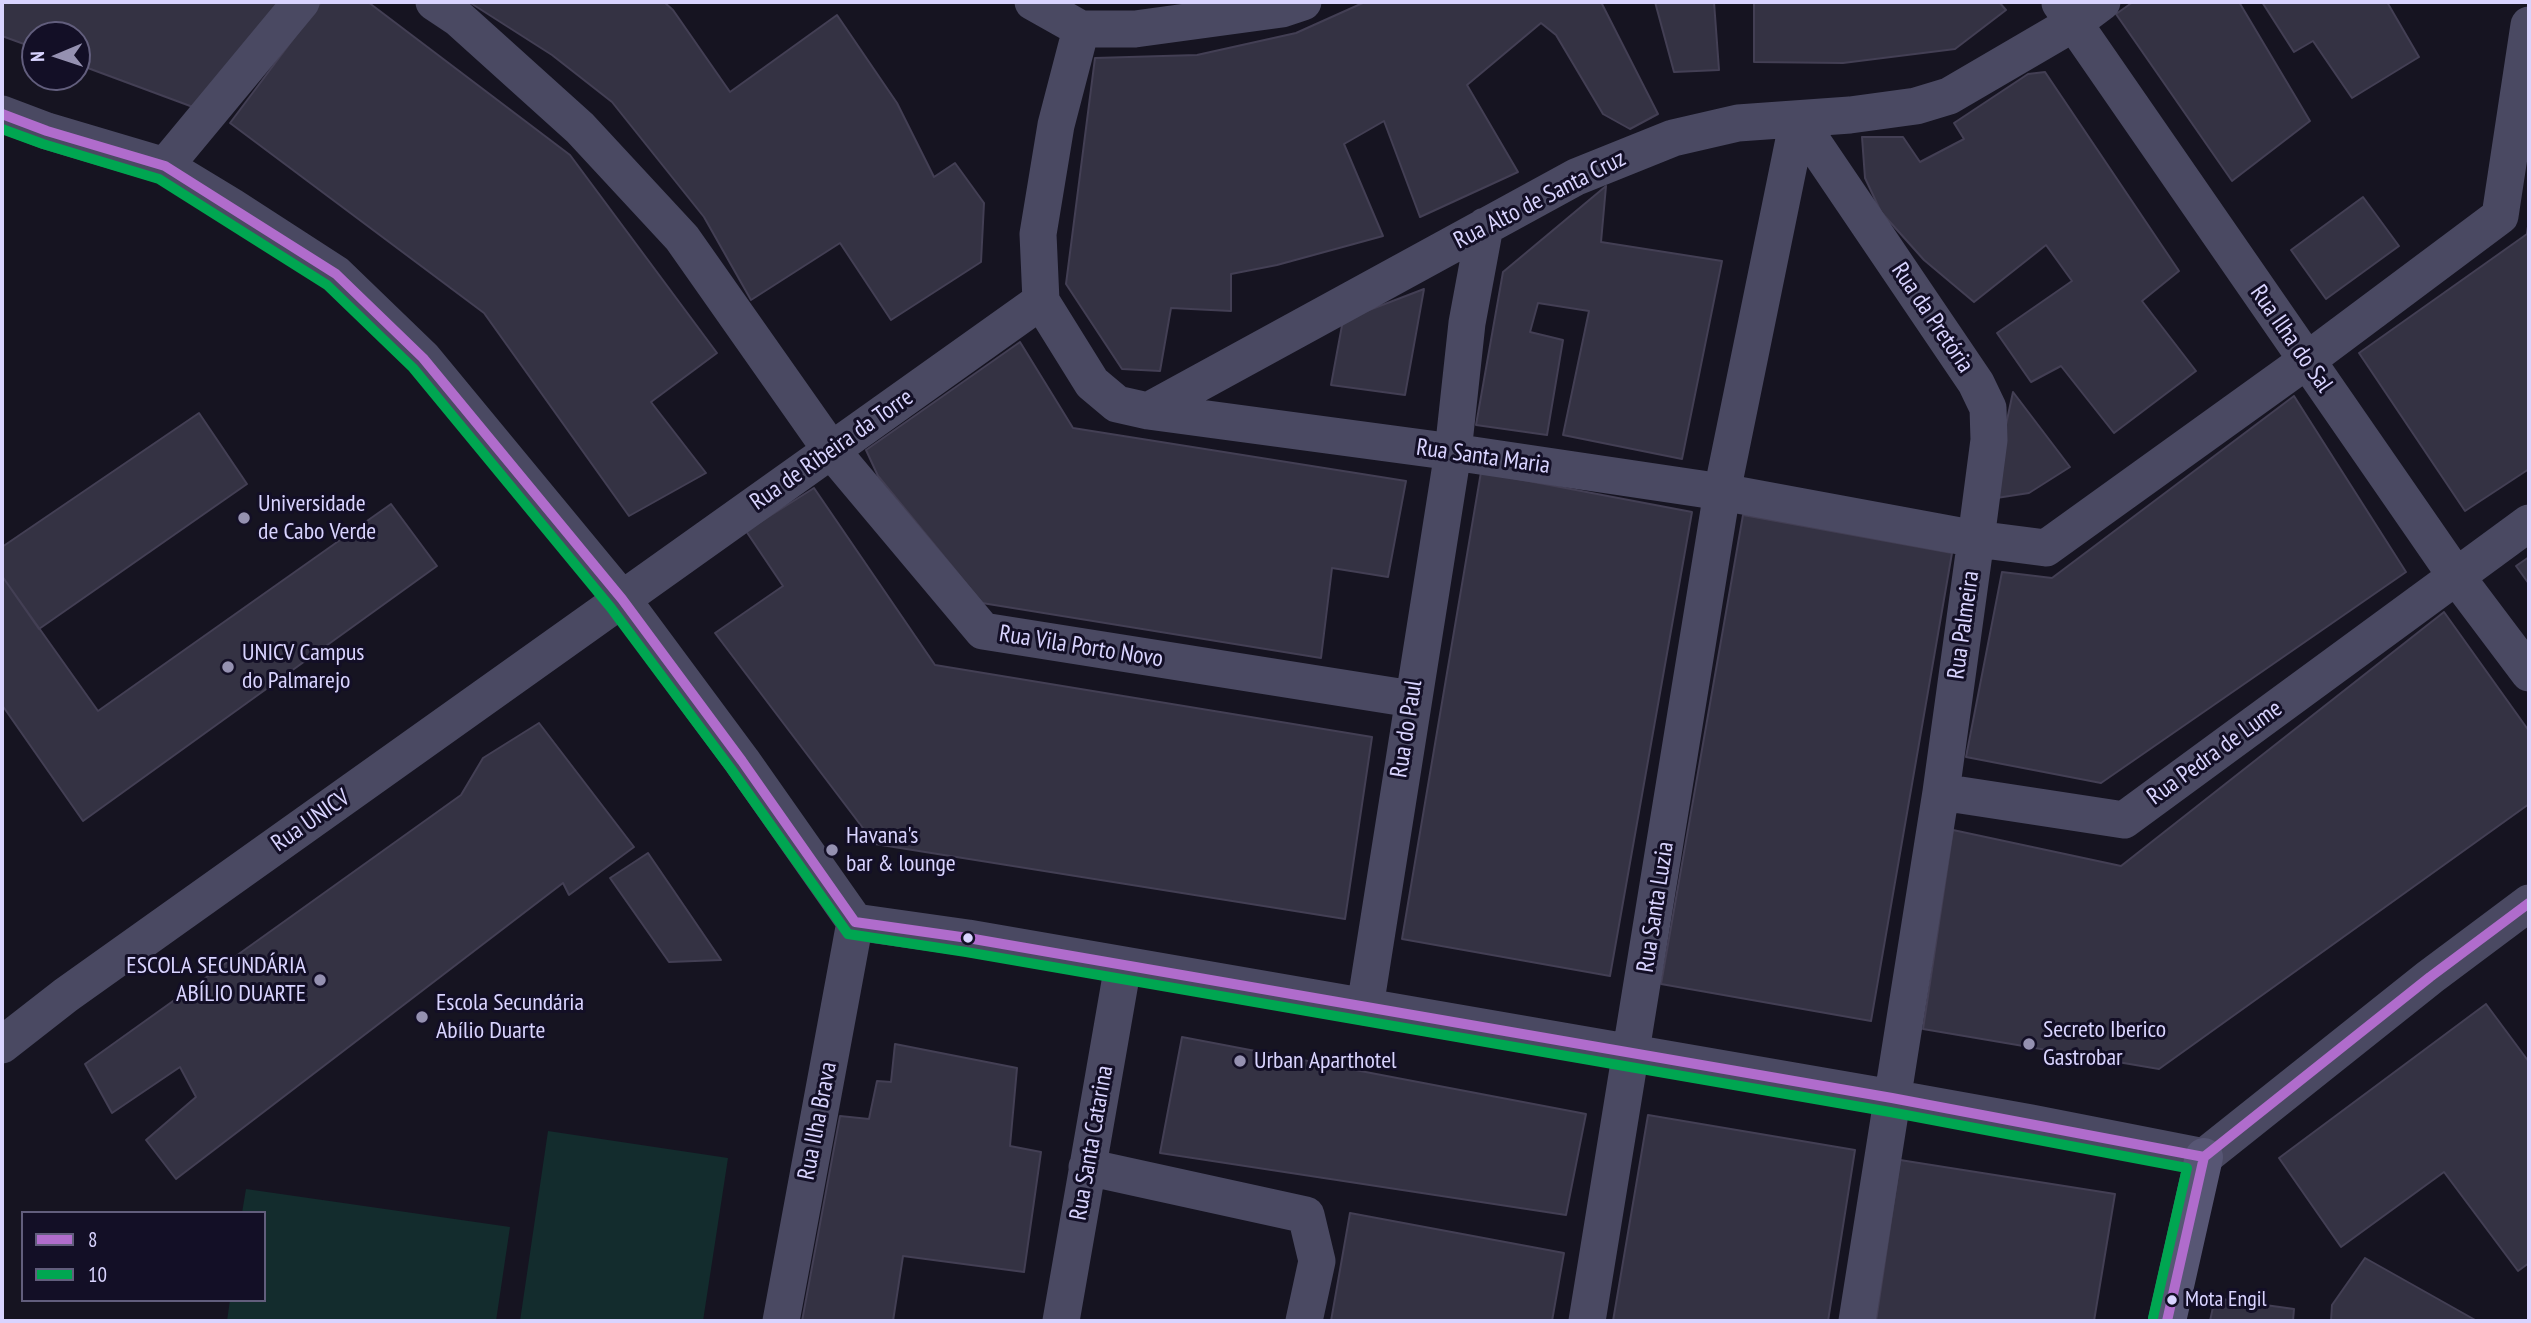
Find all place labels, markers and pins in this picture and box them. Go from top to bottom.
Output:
place label: Universidade de Cabo Verde [258,490,376,546]
marker: Universidade de Cabo Verde [236,510,252,526]
place label: UNICV Campus do Palmarejo [242,639,364,695]
marker: UNICV Campus do Palmarejo [220,659,236,675]
place label: Havana's bar & lounge [846,822,956,878]
marker: Havana's bar & lounge [824,842,840,858]
unlabelled marker [961,931,975,945]
place label: ESCOLA SECUNDÁRIA ABÍLIO DUARTE [126,952,306,1008]
marker: ESCOLA SECUNDÁRIA ABÍLIO DUARTE [312,972,328,988]
place label: Escola Secundária Abílio Duarte [436,989,584,1045]
marker: Escola Secundária Abílio Duarte [414,1009,430,1025]
place label: Secreto Iberico Gastrobar [2043,1016,2166,1072]
marker: Secreto Iberico Gastrobar [2021,1036,2037,1052]
place label: Urban Aparthotel [1254,1047,1397,1075]
marker: Urban Aparthotel [1232,1053,1248,1069]
place label: Mota Engil [2185,1287,2267,1313]
marker: Mota Engil [2165,1293,2179,1307]

